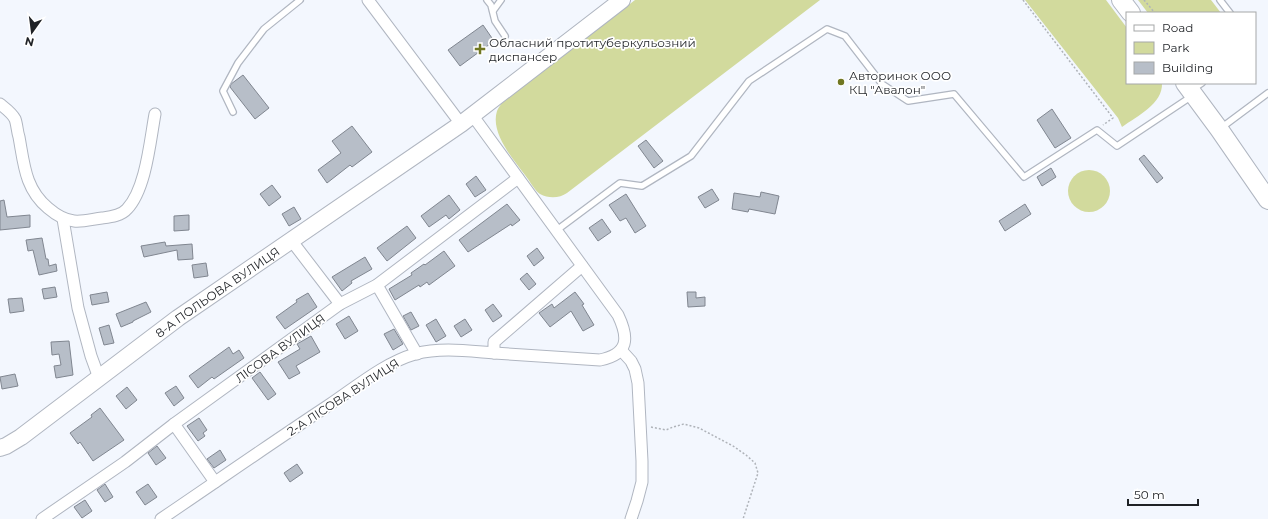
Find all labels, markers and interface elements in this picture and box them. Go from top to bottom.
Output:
north arrow [12,12,52,52]
legend [1126,12,1256,84]
text: Road [1162,20,1193,35]
text: N [24,34,36,50]
place label: Обласний протитуберкульозний диспансер [489,35,696,64]
text: Park [1162,40,1190,55]
marker: Обласний протитуберкульозний диспансер [474,43,486,55]
text: Building [1162,60,1213,75]
place label: Авторинок ООО КЦ "Авалон" [849,68,951,97]
marker: Авторинок ООО КЦ "Авалон" [836,77,846,87]
street label: 8-А ПОЛЬОВА ВУЛИЦЯ [152,243,282,340]
street label: ЛІСОВА ВУЛИЦЯ [232,310,328,386]
street label: 2-А ЛІСОВА ВУЛИЦЯ [284,355,402,439]
scale bar [1128,481,1198,507]
text: 50 m [1134,487,1165,502]

